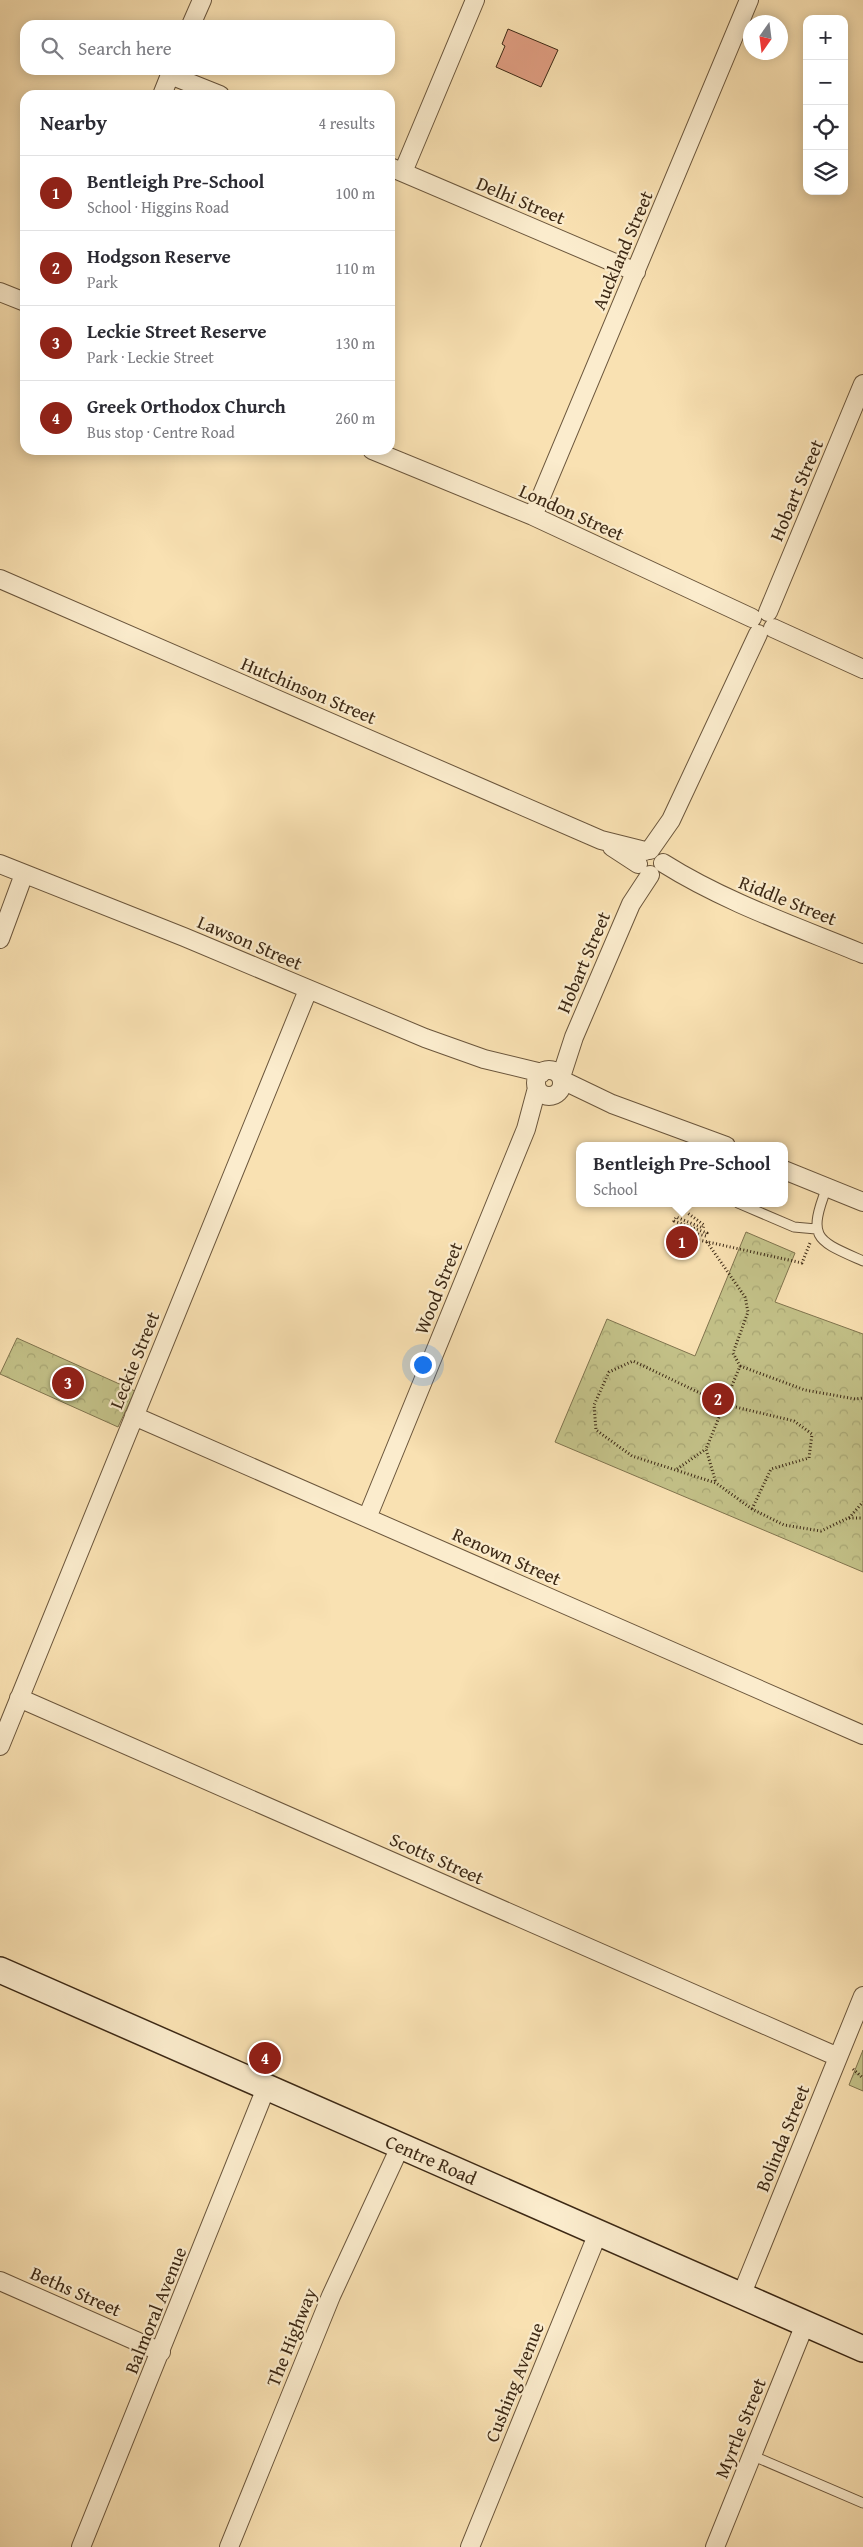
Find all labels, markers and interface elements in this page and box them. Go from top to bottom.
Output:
north arrow [743,15,788,60]
map controls [803,15,848,195]
button: + [803,15,848,60]
search box [20,20,395,75]
icon: search [38,34,66,62]
text: Search here [78,34,172,62]
button: − [803,60,848,105]
button: locate [803,105,848,150]
text: Nearby [40,107,107,138]
text: 4 results [318,111,375,135]
button: layers [803,150,848,195]
text: Bentleigh Pre-School [87,167,265,195]
street label: Delhi Street [472,169,570,231]
text: 1 [52,181,60,205]
text: 100 m [335,181,375,205]
street label: Auckland Street [584,186,660,314]
text: School · Higgins Road [87,195,229,219]
text: Hodgson Reserve [87,242,231,270]
text: 2 [52,256,60,280]
text: 110 m [335,256,375,280]
text: Park [87,270,118,294]
text: Leckie Street Reserve [87,317,267,345]
text: 3 [52,331,60,355]
text: 130 m [335,331,375,355]
text: Park · Leckie Street [87,345,214,369]
text: Greek Orthodox Church [87,392,286,420]
text: 4 [52,406,60,430]
text: 260 m [335,406,375,430]
text: Bus stop · Centre Road [87,420,235,444]
street label: Hobart Street [762,435,830,545]
street label: London Street [515,476,629,548]
street label: Hutchinson Street [237,649,381,731]
street label: Riddle Street [735,868,841,932]
street label: Lawson Street [193,907,307,977]
street label: Hobart Street [549,907,617,1017]
popup [576,1142,788,1207]
text: Bentleigh Pre-School [593,1149,771,1177]
text: School [593,1177,638,1201]
pin: 1 [666,1223,698,1261]
street label: Wood Street [407,1237,469,1338]
street label: Leckie Street [102,1307,166,1413]
your location [410,1352,436,1378]
pin: 3 [52,1364,84,1402]
pin: 2 [702,1380,734,1418]
street label: Renown Street [448,1520,566,1593]
street label: Scotts Street [385,1825,489,1891]
pin: 4 [249,2039,281,2077]
street label: Bolinda Street [748,2080,816,2196]
street label: Centre Road [381,2127,482,2192]
street label: Balmoral Avenue [117,2242,193,2378]
street label: Beths Street [26,2259,126,2324]
street label: The Highway [259,2283,324,2391]
street label: Cushing Avenue [477,2318,551,2446]
street label: Myrtle Street [707,2373,773,2482]

